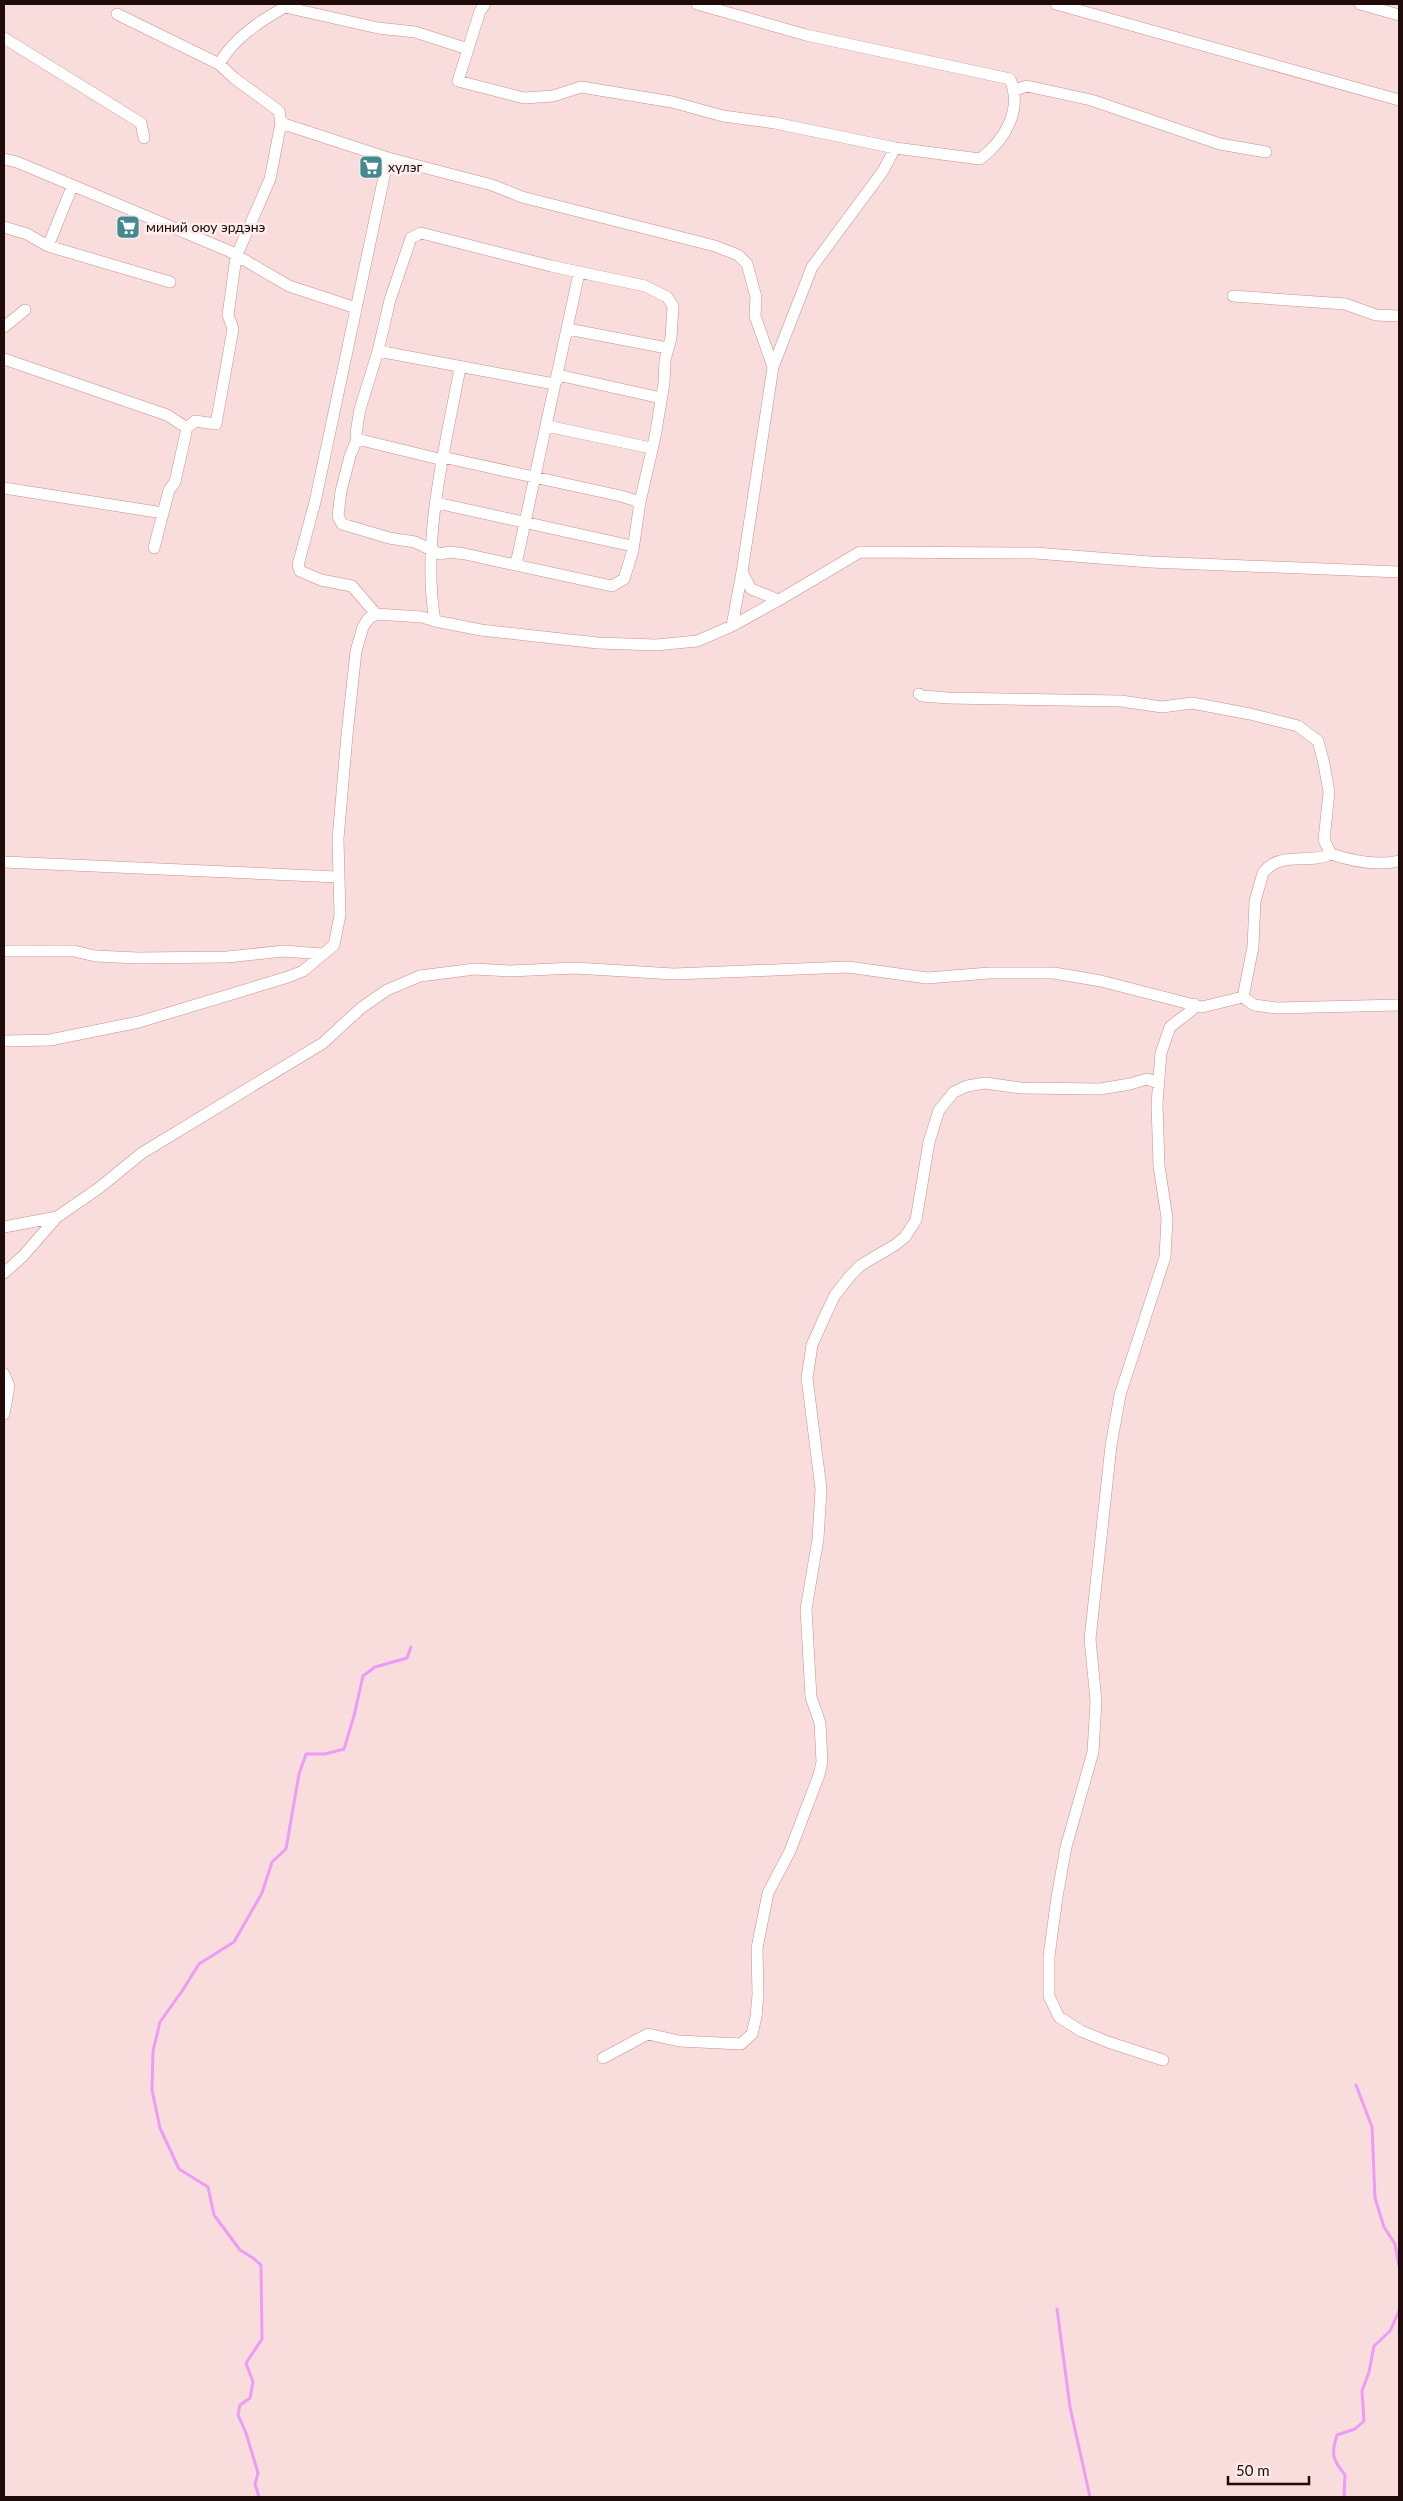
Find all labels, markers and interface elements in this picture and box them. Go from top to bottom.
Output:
supermarket icon: хүлэг [358,154,384,180]
place label: хүлэг [388,158,422,175]
supermarket icon: миний оюу эрдэнэ [115,214,141,240]
place label: миний оюу эрдэнэ [146,218,266,235]
scale bar [1228,2454,1309,2486]
text: 50 m [1236,2461,1270,2479]

